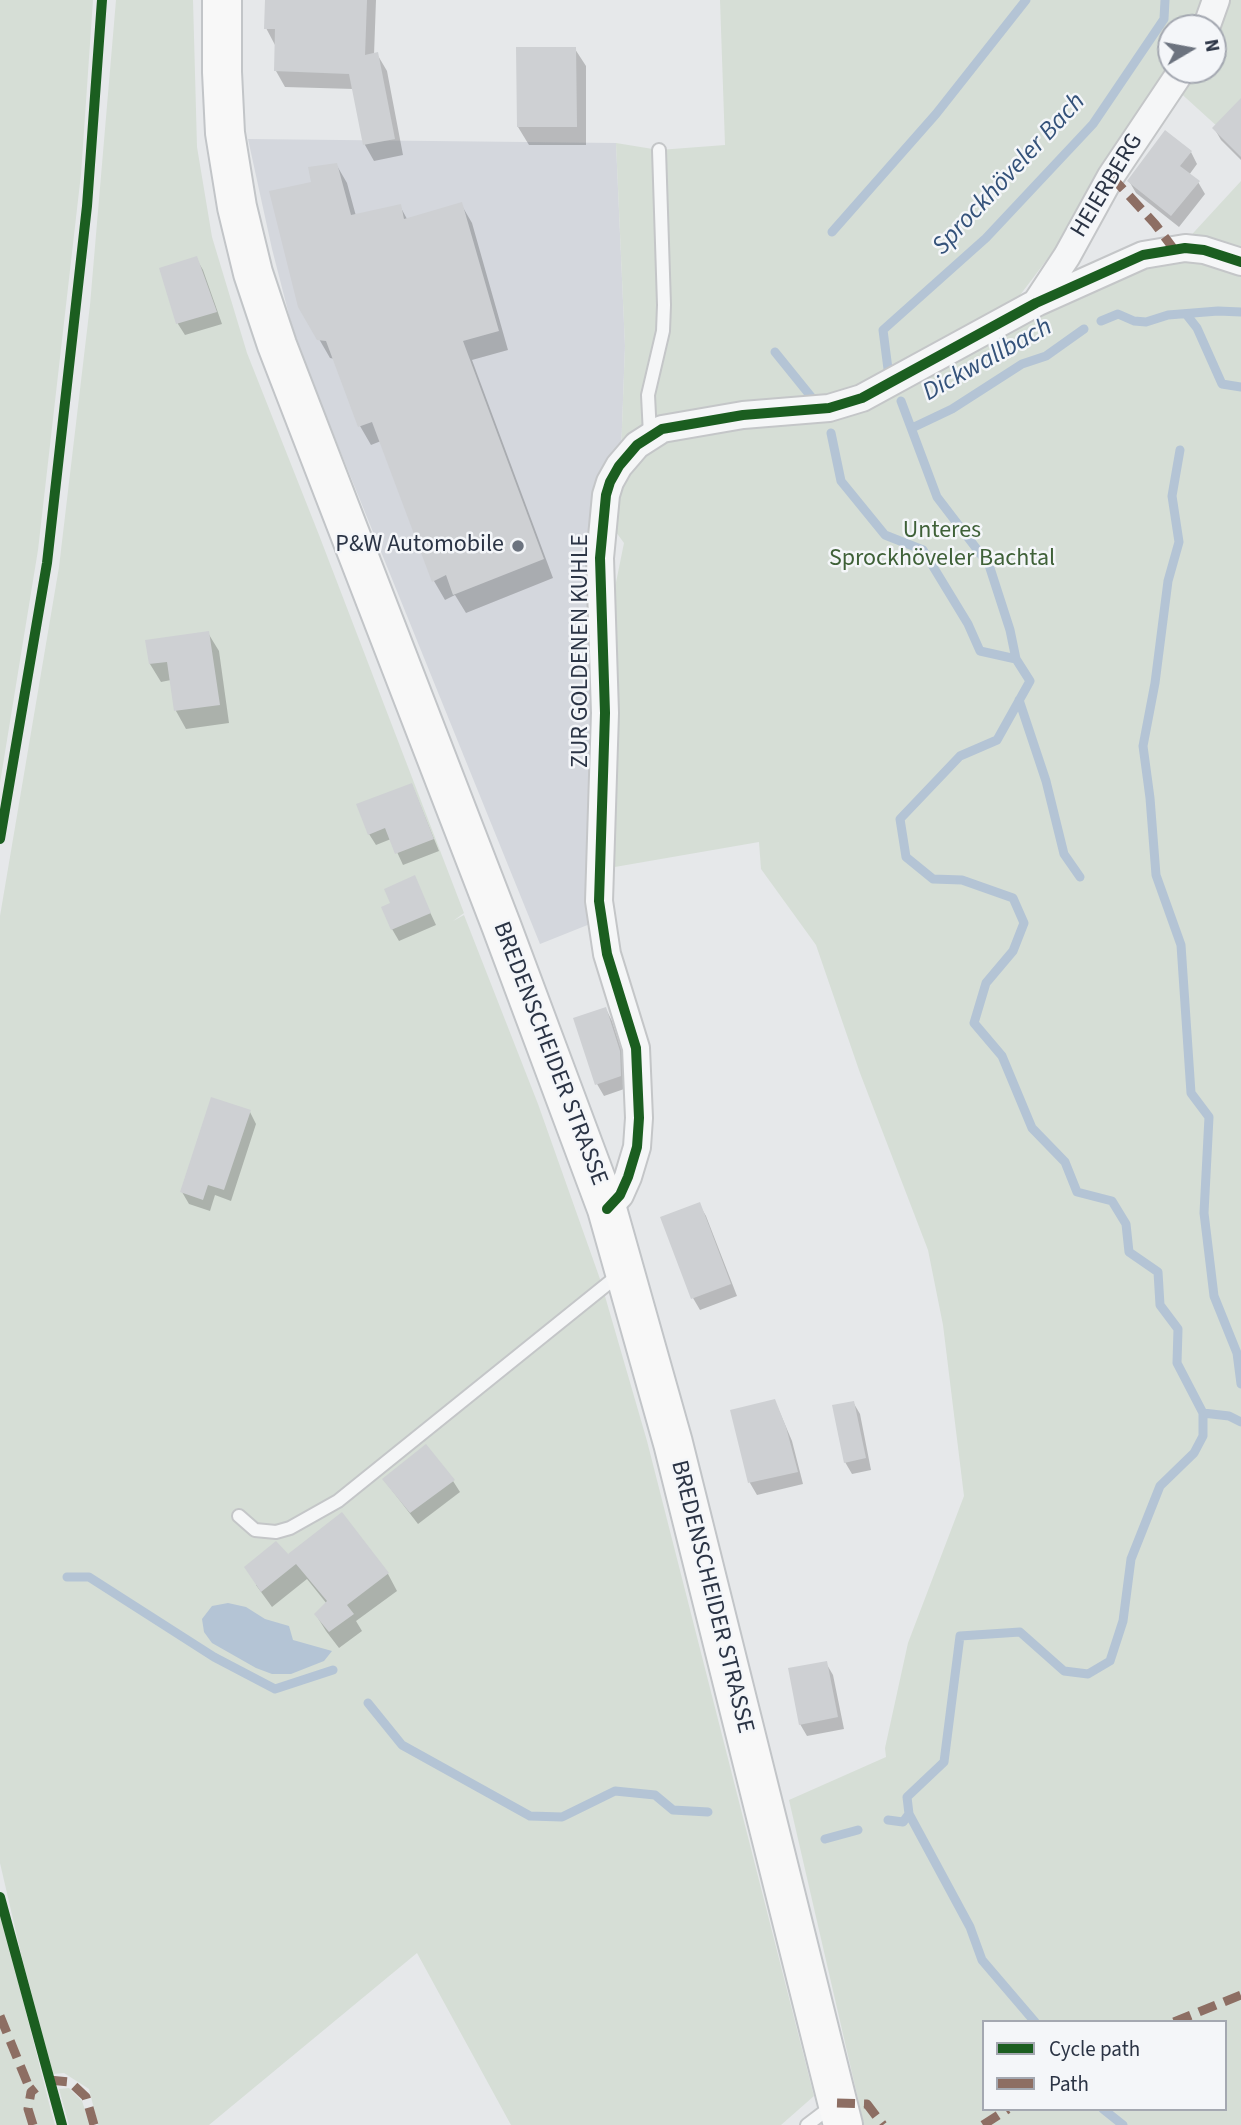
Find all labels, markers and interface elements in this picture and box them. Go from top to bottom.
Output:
north arrow [1157,14,1227,84]
text: N [1197,37,1226,54]
water label: Sprockhöveler Bach [927,88,1093,262]
street label: HEIERBERG [1066,129,1150,243]
water label: Dickwallbach [918,313,1058,409]
park label: Unteres Sprockhöveler Bachtal [829,518,1055,574]
place label: P&W Automobile [335,532,504,560]
street label: ZUR GOLDENEN KUHLE [568,534,596,768]
marker: P&W Automobile [510,538,526,554]
street label: BREDENSCHEIDER STRASSE [485,918,613,1190]
street label: BREDENSCHEIDER STRASSE [663,1458,759,1736]
legend [982,2020,1227,2111]
text: Cycle path [1049,2034,1140,2064]
text: Path [1049,2069,1089,2099]

